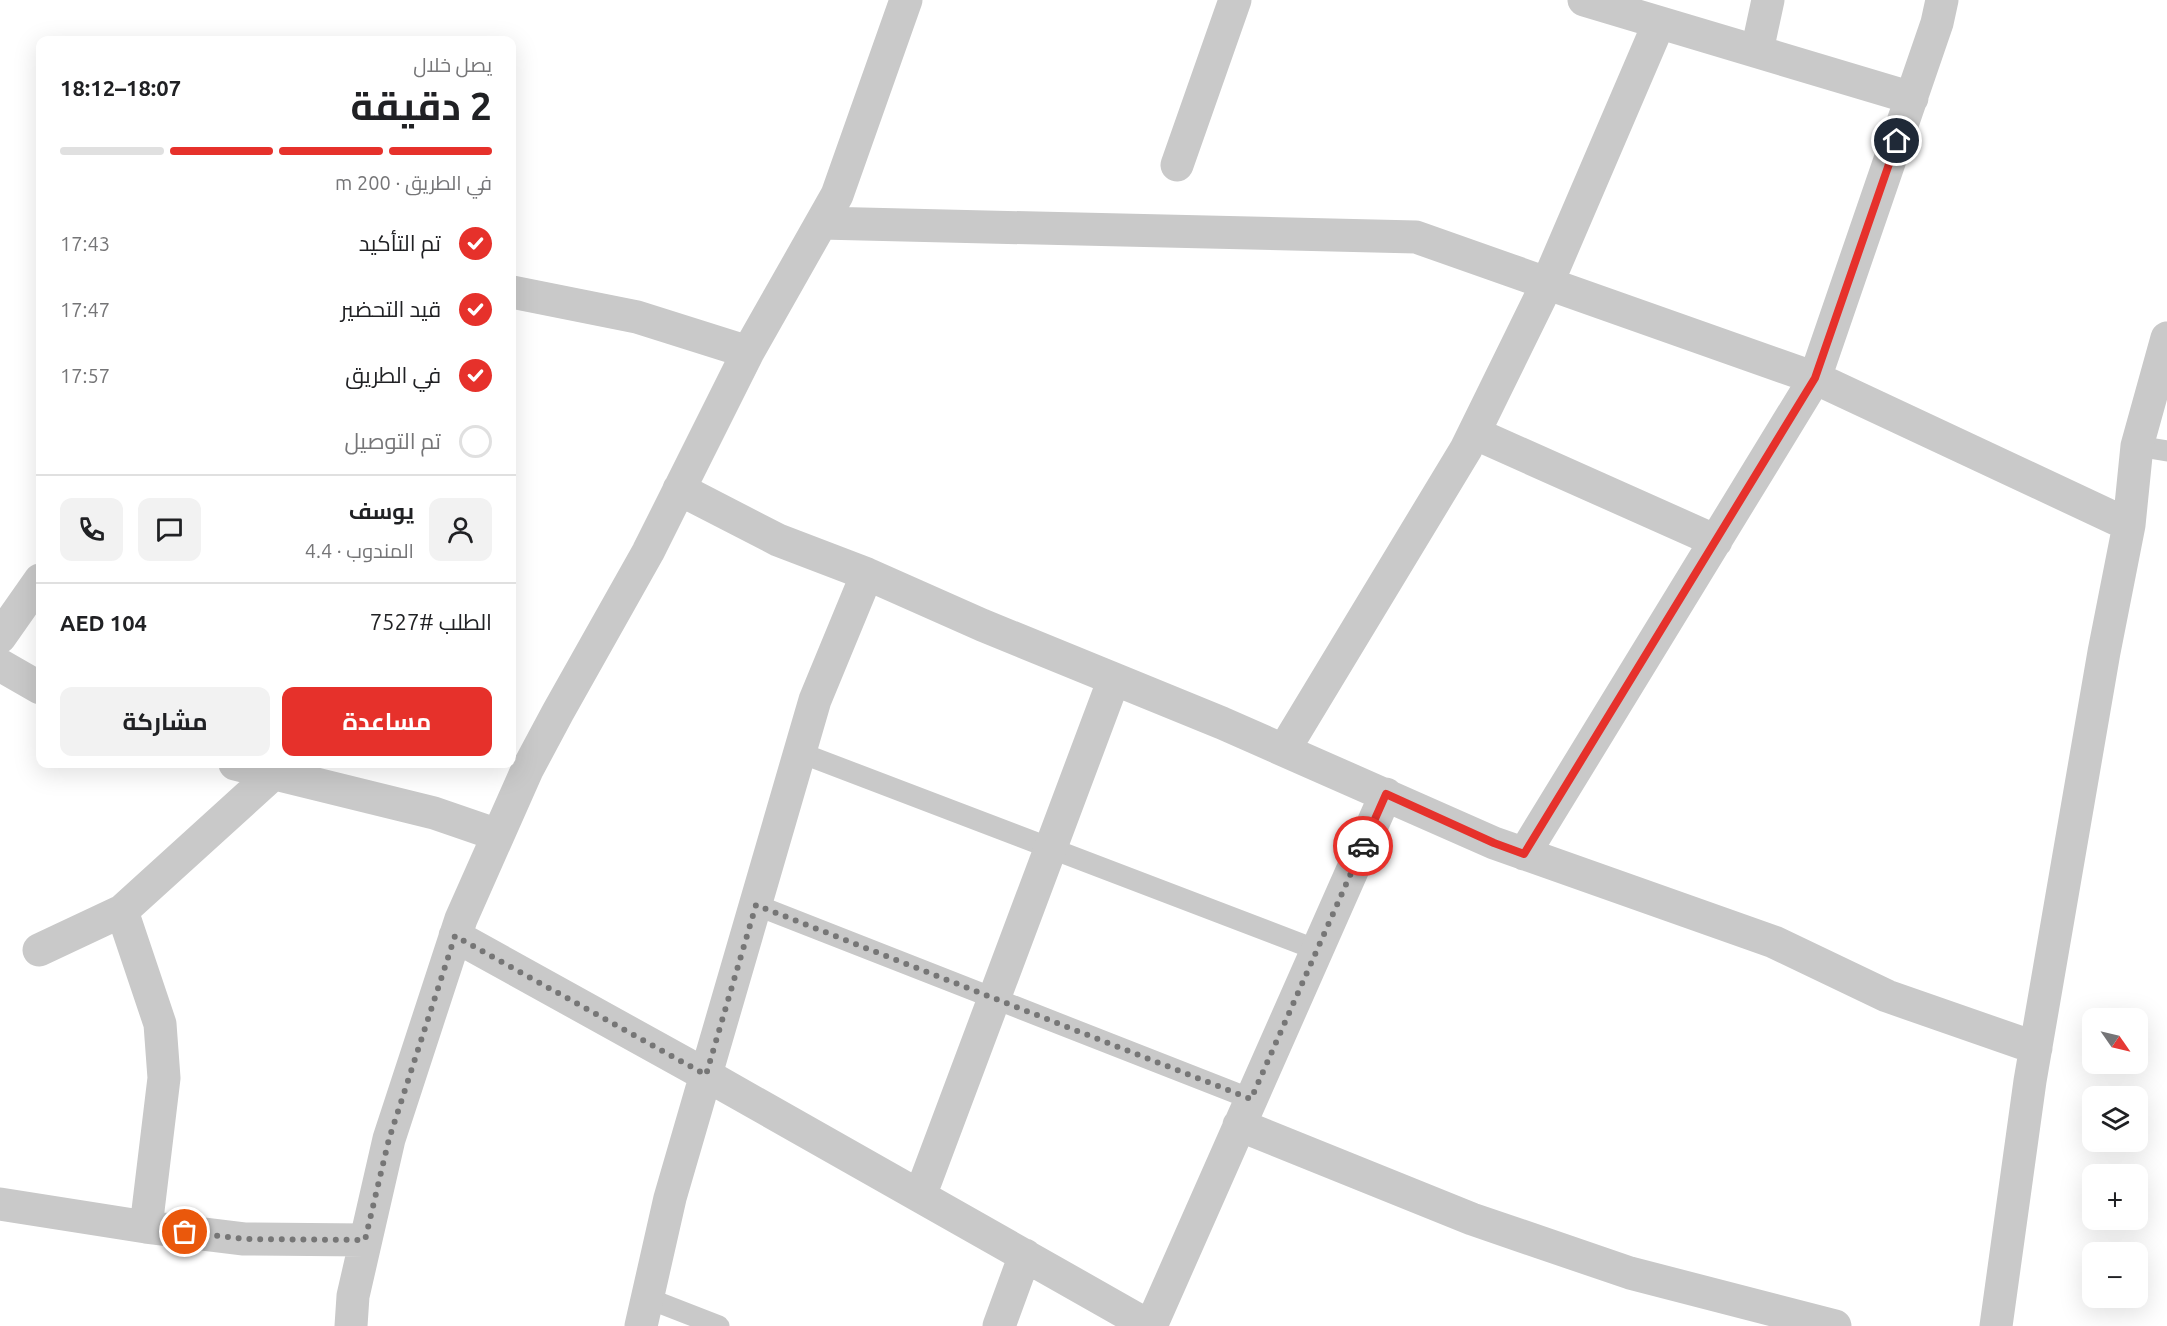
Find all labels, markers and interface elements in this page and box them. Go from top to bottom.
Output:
text: يصل خلال [413,53,492,76]
text: 18:07–18:12 [60,75,181,100]
text: 2 دقيقة [351,84,492,127]
pin [1871,115,1922,166]
icon: home [1880,124,1913,157]
text: في الطريق · 200 m [335,171,492,194]
icon: check [459,227,492,260]
text: تم التأكيد [359,230,441,255]
text: 17:43 [60,232,110,255]
icon: check [459,293,492,326]
text: قيد التحضير [341,296,441,321]
text: 17:47 [60,298,110,321]
icon: check [459,359,492,392]
text: في الطريق [345,362,441,387]
text: 17:57 [60,364,110,387]
text: تم التوصيل [345,428,441,453]
button: phone [60,498,123,561]
button: chat [138,498,201,561]
text: يوسف [349,498,414,523]
button: person [429,498,492,561]
text: المندوب · 4.4 [305,539,414,562]
text: الطلب #7527 [370,609,492,634]
text: AED 104 [60,610,147,635]
button: مشاركة [60,687,270,756]
button: مساعدة [282,687,492,756]
courier [1333,816,1393,876]
icon: car [1347,830,1380,863]
north arrow [2082,1008,2148,1074]
map controls [2082,1008,2148,1308]
button: layers [2082,1086,2148,1152]
button: + [2082,1164,2148,1230]
pin [159,1206,210,1257]
icon: bag [168,1215,201,1248]
button: − [2082,1242,2148,1308]

